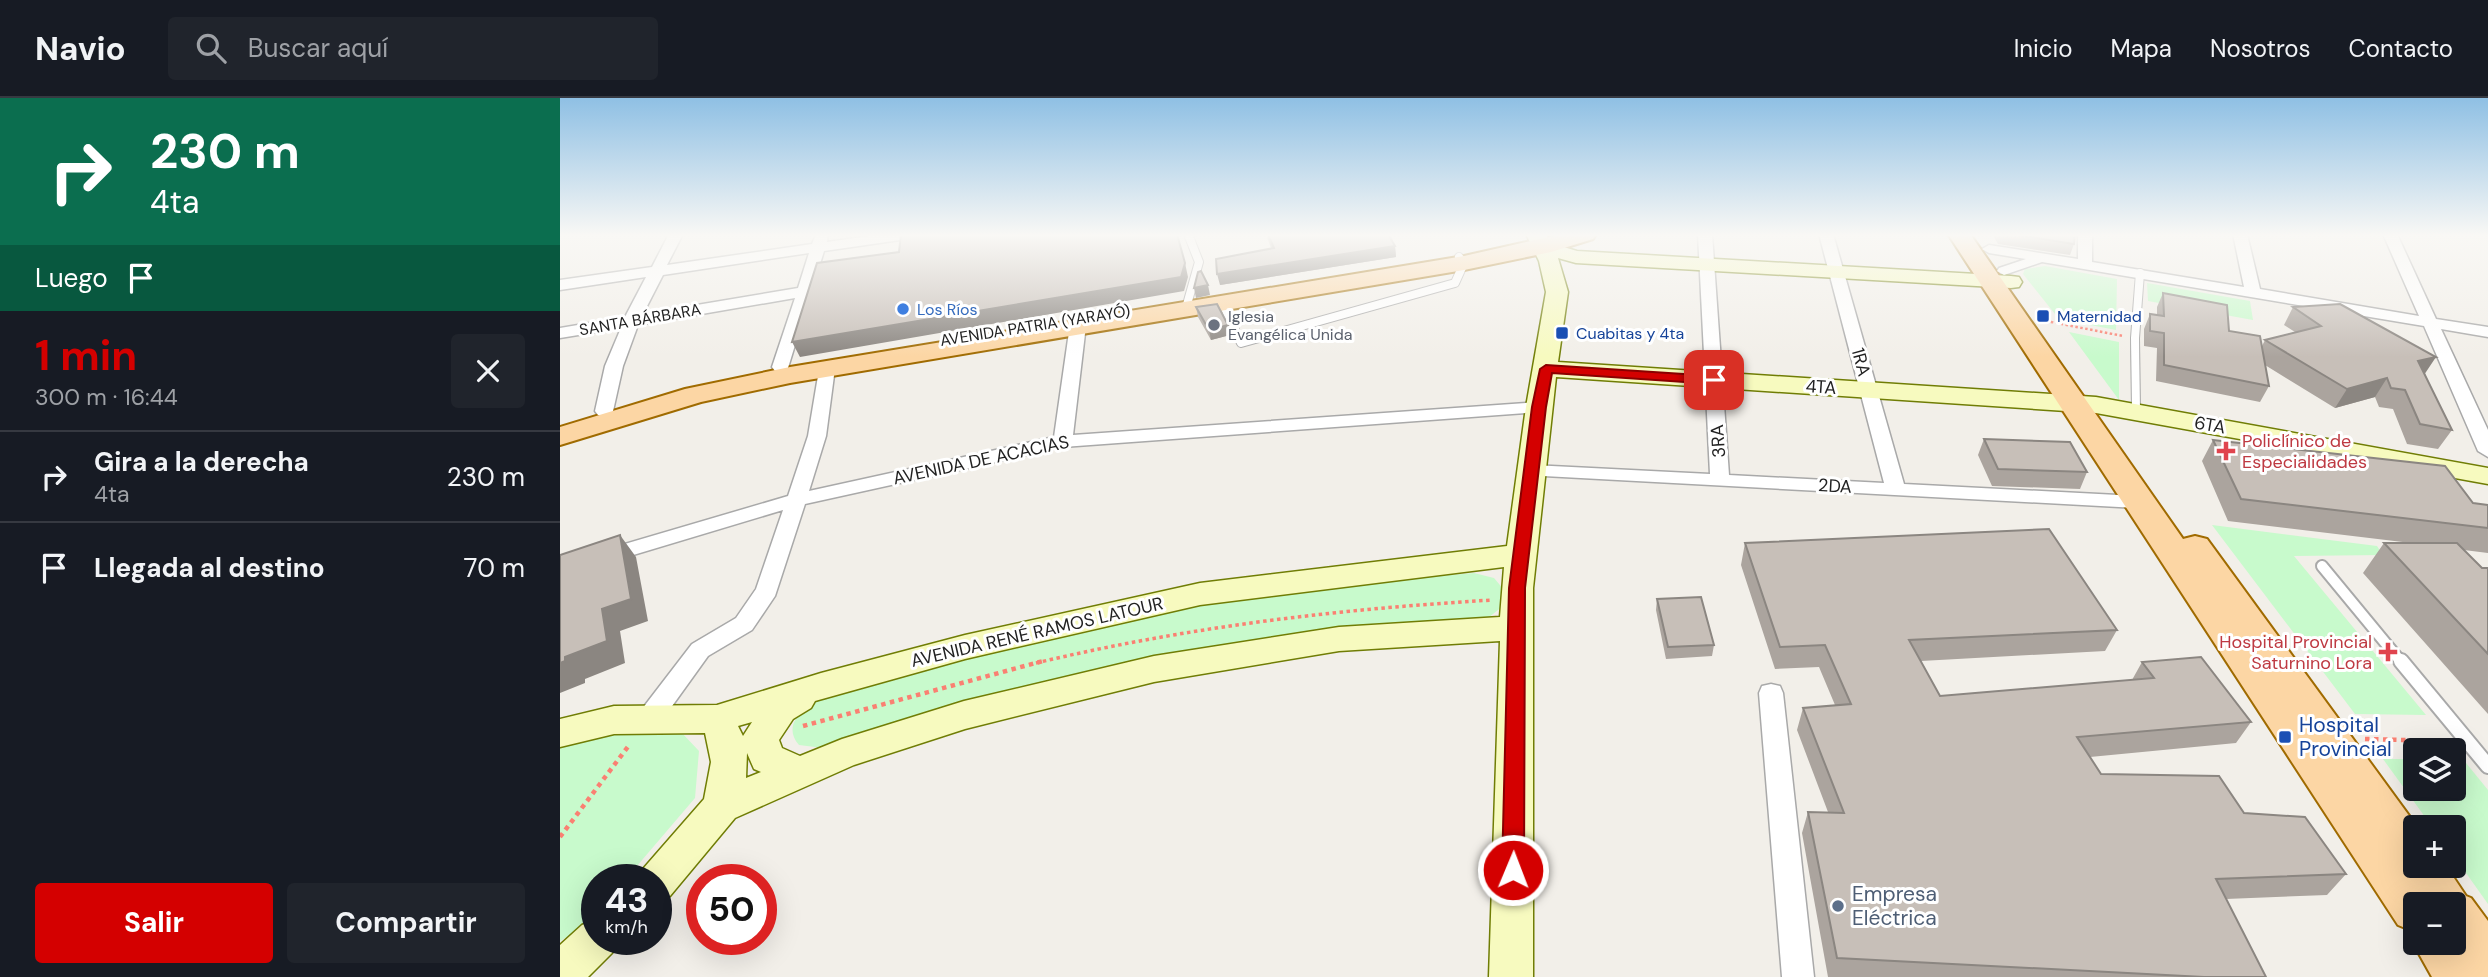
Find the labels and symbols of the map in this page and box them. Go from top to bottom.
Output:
street label: SANTA BÁRBARA [578,298,703,341]
place label: Los Ríos [917,299,977,320]
street label: AVENIDA PATRIA (YARAYÓ) [938,300,1132,351]
marker: Los Ríos [895,301,911,317]
place label: Iglesia Evangélica Unida [1228,306,1352,345]
place label: Maternidad [2057,306,2142,327]
marker: Maternidad [2035,308,2051,324]
marker: Iglesia Evangélica Unida [1206,317,1222,333]
place label: Cuabitas y 4ta [1576,323,1684,344]
marker: Cuabitas y 4ta [1554,325,1570,341]
street label: 1RA [1846,345,1876,379]
pin [1684,350,1744,410]
street label: 4TA [1805,374,1837,400]
street label: 6TA [2192,410,2228,440]
street label: 3RA [1705,424,1731,458]
place label: Policlínico de Especialidades [2242,429,2367,474]
street label: AVENIDA DE ACACIAS [891,430,1071,490]
marker: Policlínico de Especialidades [2216,441,2236,461]
street label: 2DA [1817,473,1853,499]
street label: AVENIDA RENÉ RAMOS LATOUR [908,591,1166,673]
place label: Hospital Provincial Saturnino Lora [2219,630,2372,675]
marker: Hospital Provincial Saturnino Lora [2378,642,2398,662]
place label: Hospital Provincial [2299,711,2392,763]
marker: Hospital Provincial [2277,729,2293,745]
position arrow [1476,833,1550,907]
speed limit sign: 50 [686,864,777,955]
place label: Empresa Eléctrica [1852,880,1937,932]
marker: Empresa Eléctrica [1830,898,1846,914]

